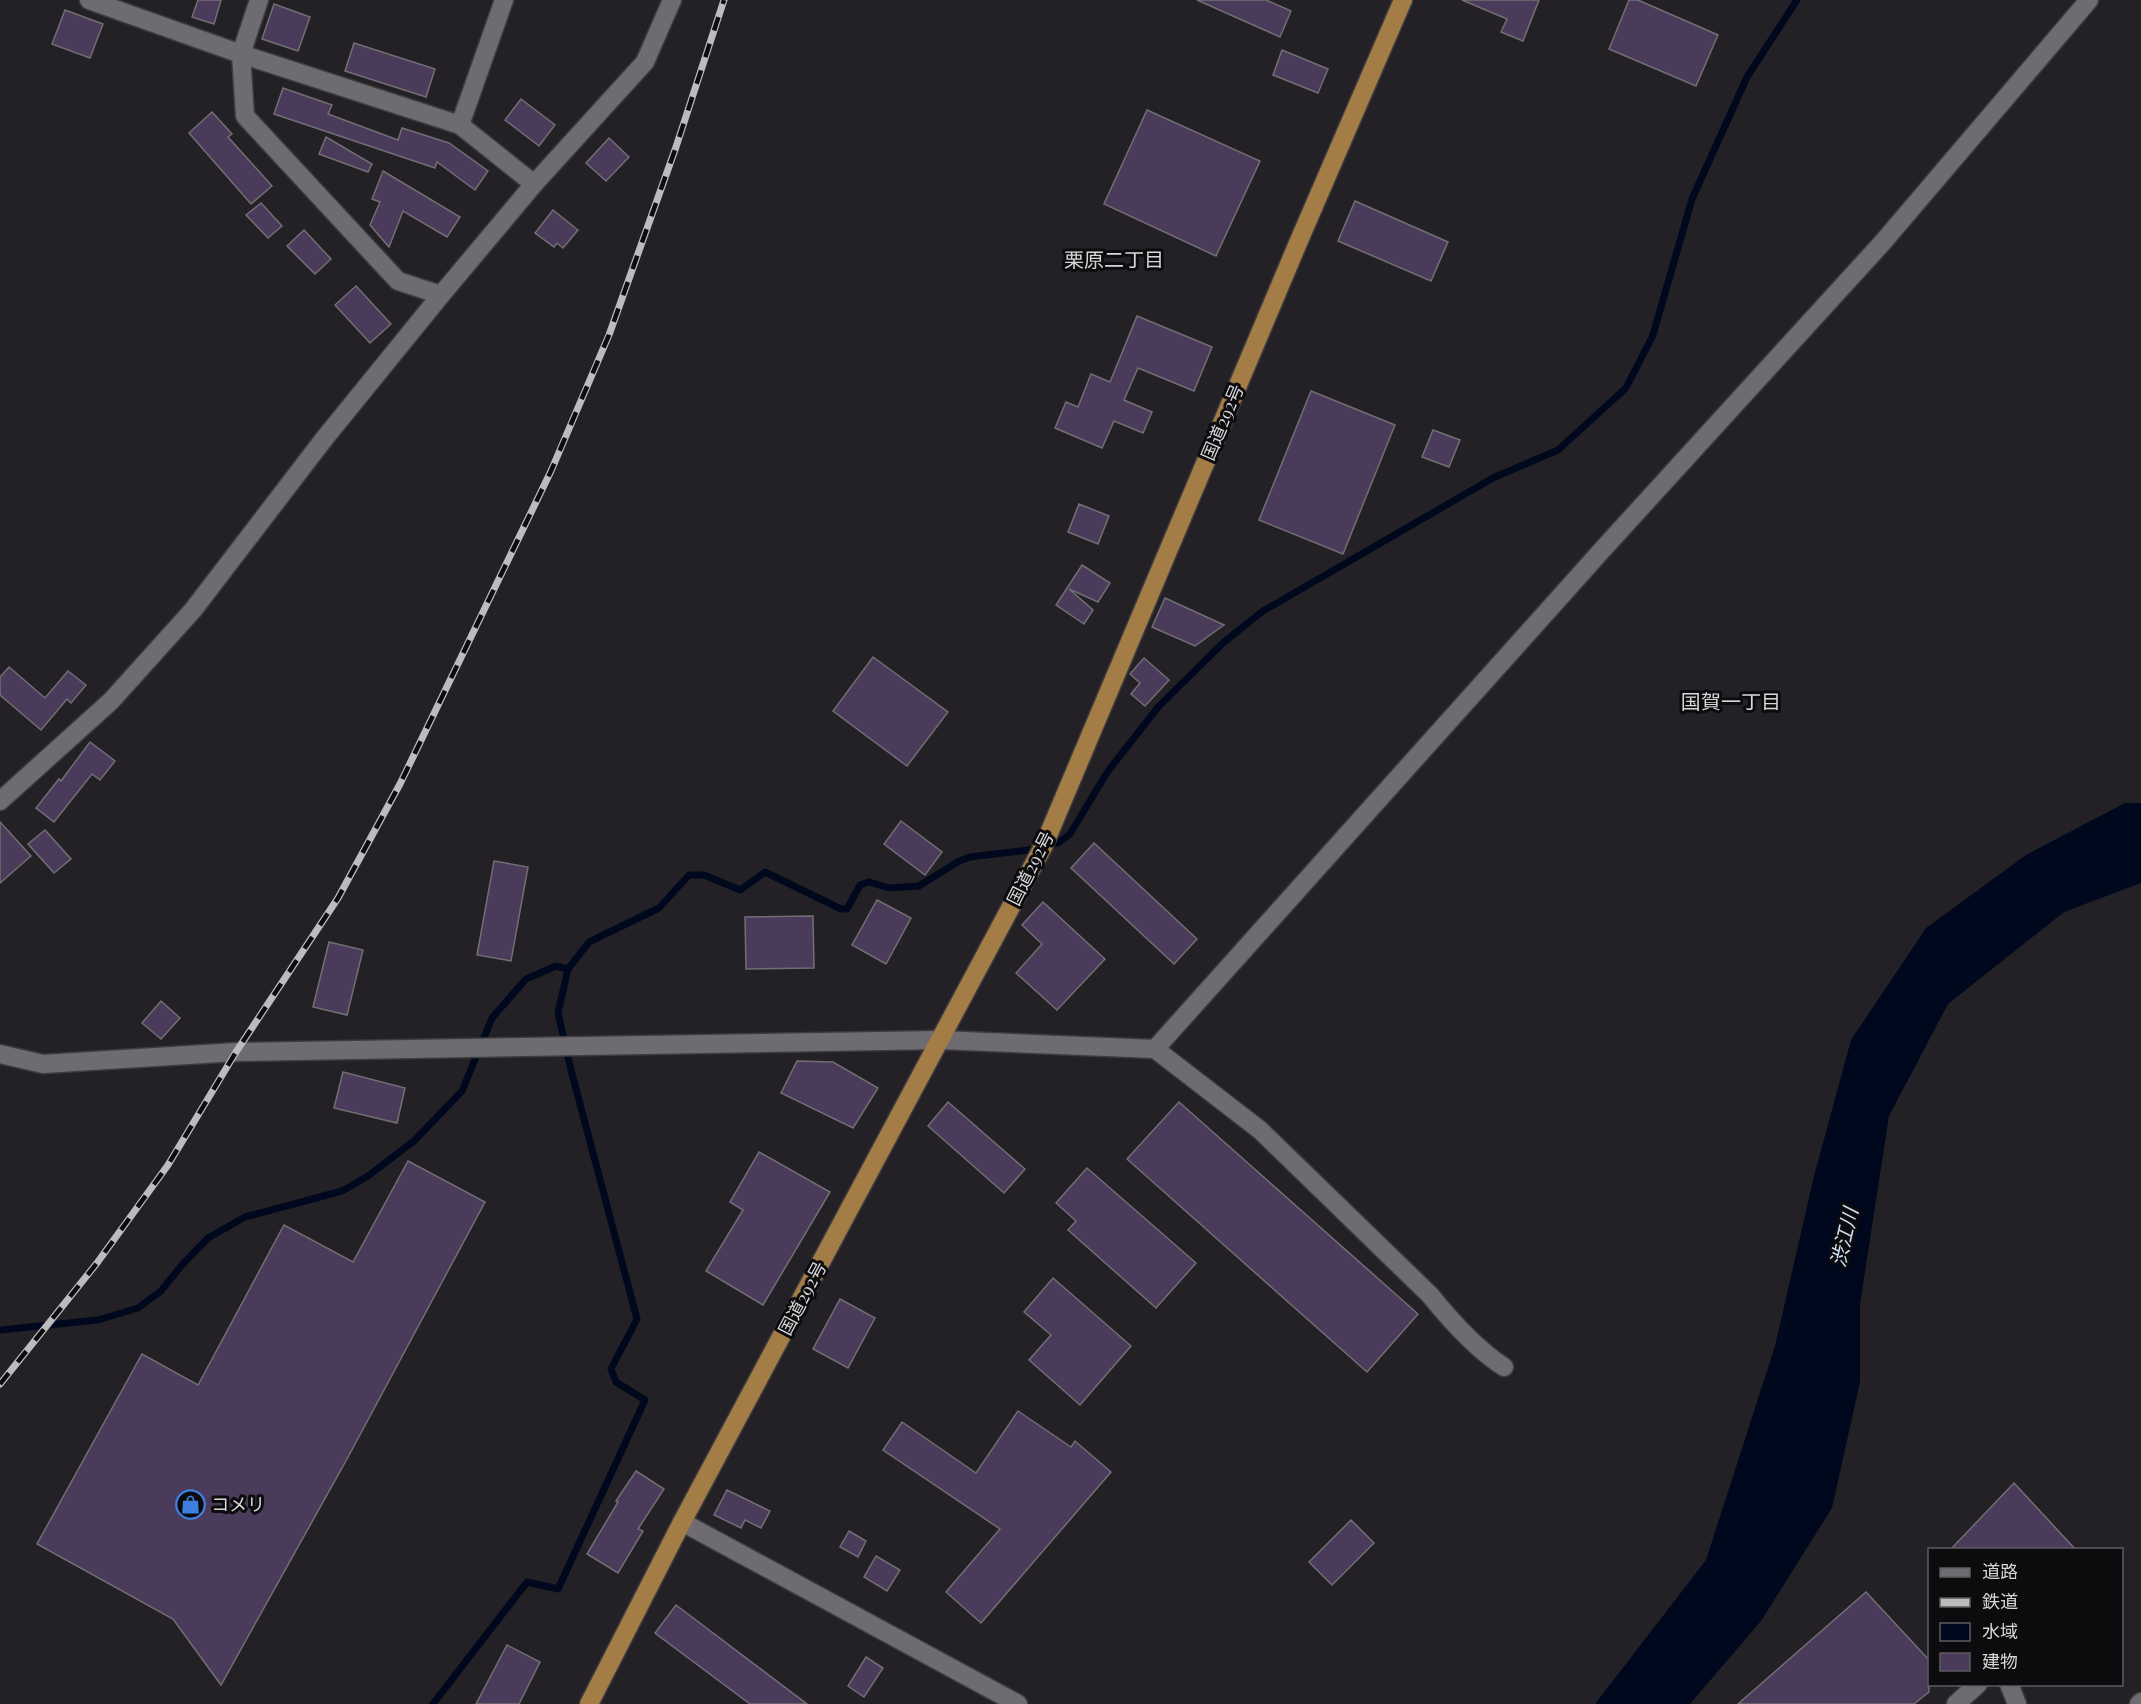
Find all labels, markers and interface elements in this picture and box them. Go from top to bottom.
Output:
district label: 栗原二丁目 [1064,245,1164,272]
street label: 国道292号 [1195,380,1249,464]
district label: 国賀一丁目 [1681,687,1781,714]
street label: 国道292号 [1001,827,1059,909]
water label: 渋江川 [1823,1203,1863,1269]
street label: 国道292号 [773,1257,831,1339]
shop icon: コメリ [174,1488,206,1520]
place label: コメリ [211,1492,265,1516]
legend [1928,1548,2123,1686]
text: 道路 [1982,1559,2018,1583]
text: 鉄道 [1982,1589,2018,1613]
text: 水域 [1982,1619,2018,1643]
text: 建物 [1982,1649,2018,1673]

